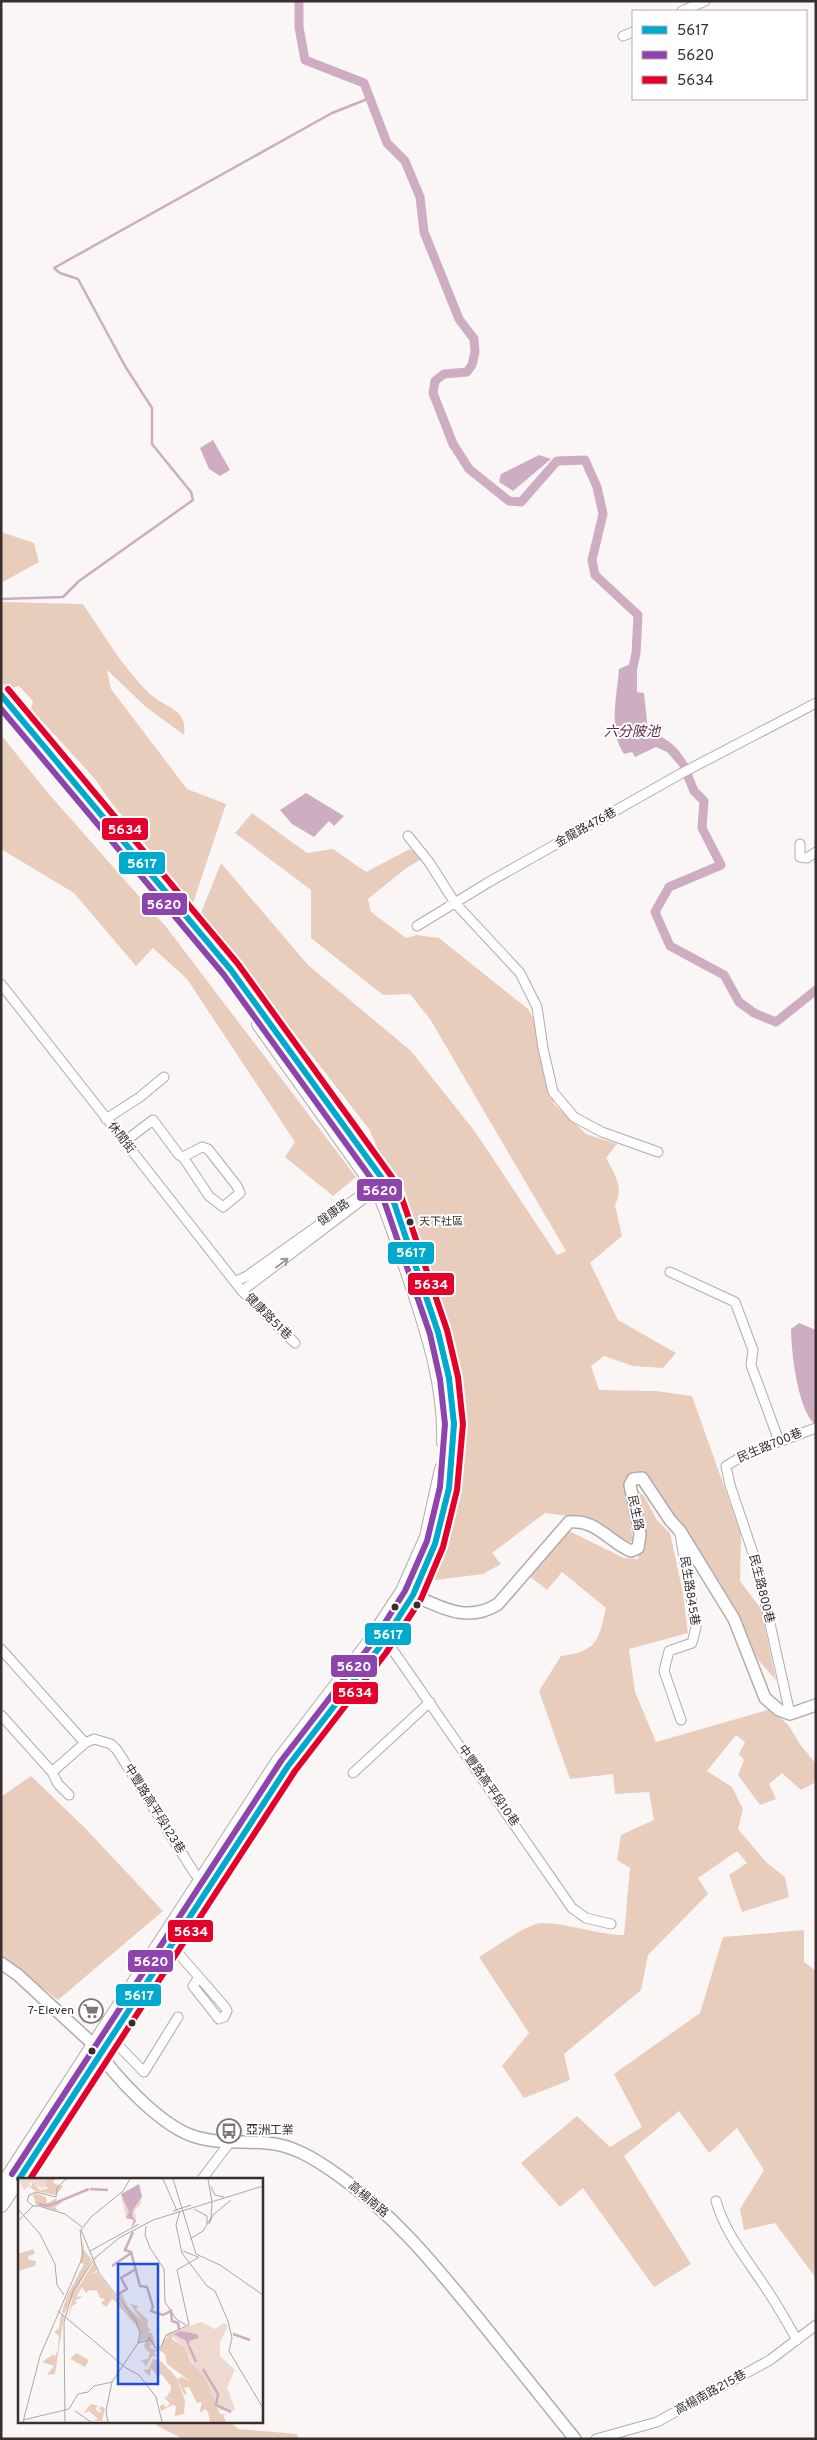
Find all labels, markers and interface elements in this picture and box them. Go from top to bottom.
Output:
legend [632,10,807,100]
text: 5617 [677,22,709,41]
text: 5620 [677,47,714,66]
text: 5634 [677,72,714,91]
water label: 六分陂池 [604,724,662,741]
street label: 金龍路476巷 [552,804,620,852]
line badge: 5634 [101,817,149,841]
text: 5634 [108,822,142,839]
line badge: 5617 [118,851,166,875]
text: 5617 [127,856,157,873]
line badge: 5620 [141,892,188,916]
text: 5620 [147,897,181,914]
street label: 休閒街 [104,1119,138,1157]
line badge: 5620 [356,1178,403,1202]
text: 5620 [363,1183,397,1200]
street label: 健康路 [315,1196,353,1230]
place label: 天下社區 [419,1215,463,1229]
marker: 天下社區 [405,1217,415,1227]
line badge: 5617 [387,1241,435,1265]
text: 5617 [396,1245,426,1262]
one-way arrow [275,1257,288,1268]
line badge: 5634 [407,1272,455,1296]
text: 5634 [414,1277,448,1294]
street label: 健康路51巷 [241,1290,295,1344]
street label: 民生路700巷 [735,1425,805,1467]
street label: 民生路 [623,1494,647,1532]
street label: 民生路800巷 [745,1553,777,1625]
street label: 民生路845巷 [676,1555,702,1627]
unlabelled marker [412,1600,422,1610]
unlabelled marker [390,1602,400,1612]
line badge: 5617 [364,1622,412,1646]
text: 5617 [373,1627,403,1644]
line badge: 5620 [330,1654,378,1678]
text: 5620 [337,1659,371,1676]
line badge: 5634 [332,1681,379,1705]
text: 5634 [338,1685,372,1702]
street label: 中豐路高平段10巷 [454,1742,522,1830]
street label: 中豐路高平段123巷 [120,1761,188,1857]
line badge: 5634 [167,1919,214,1943]
text: 5634 [174,1924,208,1941]
line badge: 5620 [127,1949,174,1973]
text: 5620 [134,1954,168,1971]
line badge: 5617 [115,1983,162,2007]
text: 5617 [124,1988,154,2005]
supermarket icon: 7-Eleven [78,1998,104,2024]
place label: 7-Eleven [28,2003,74,2019]
unlabelled marker [127,2018,137,2028]
unlabelled marker [87,2046,97,2056]
bus stop icon: 亞洲工業 [216,2118,242,2144]
place label: 亞洲工業 [246,2123,294,2139]
inset map [18,2178,262,2422]
street label: 高楊南路 [344,2178,392,2222]
street label: 高楊南路215巷 [672,2367,750,2419]

